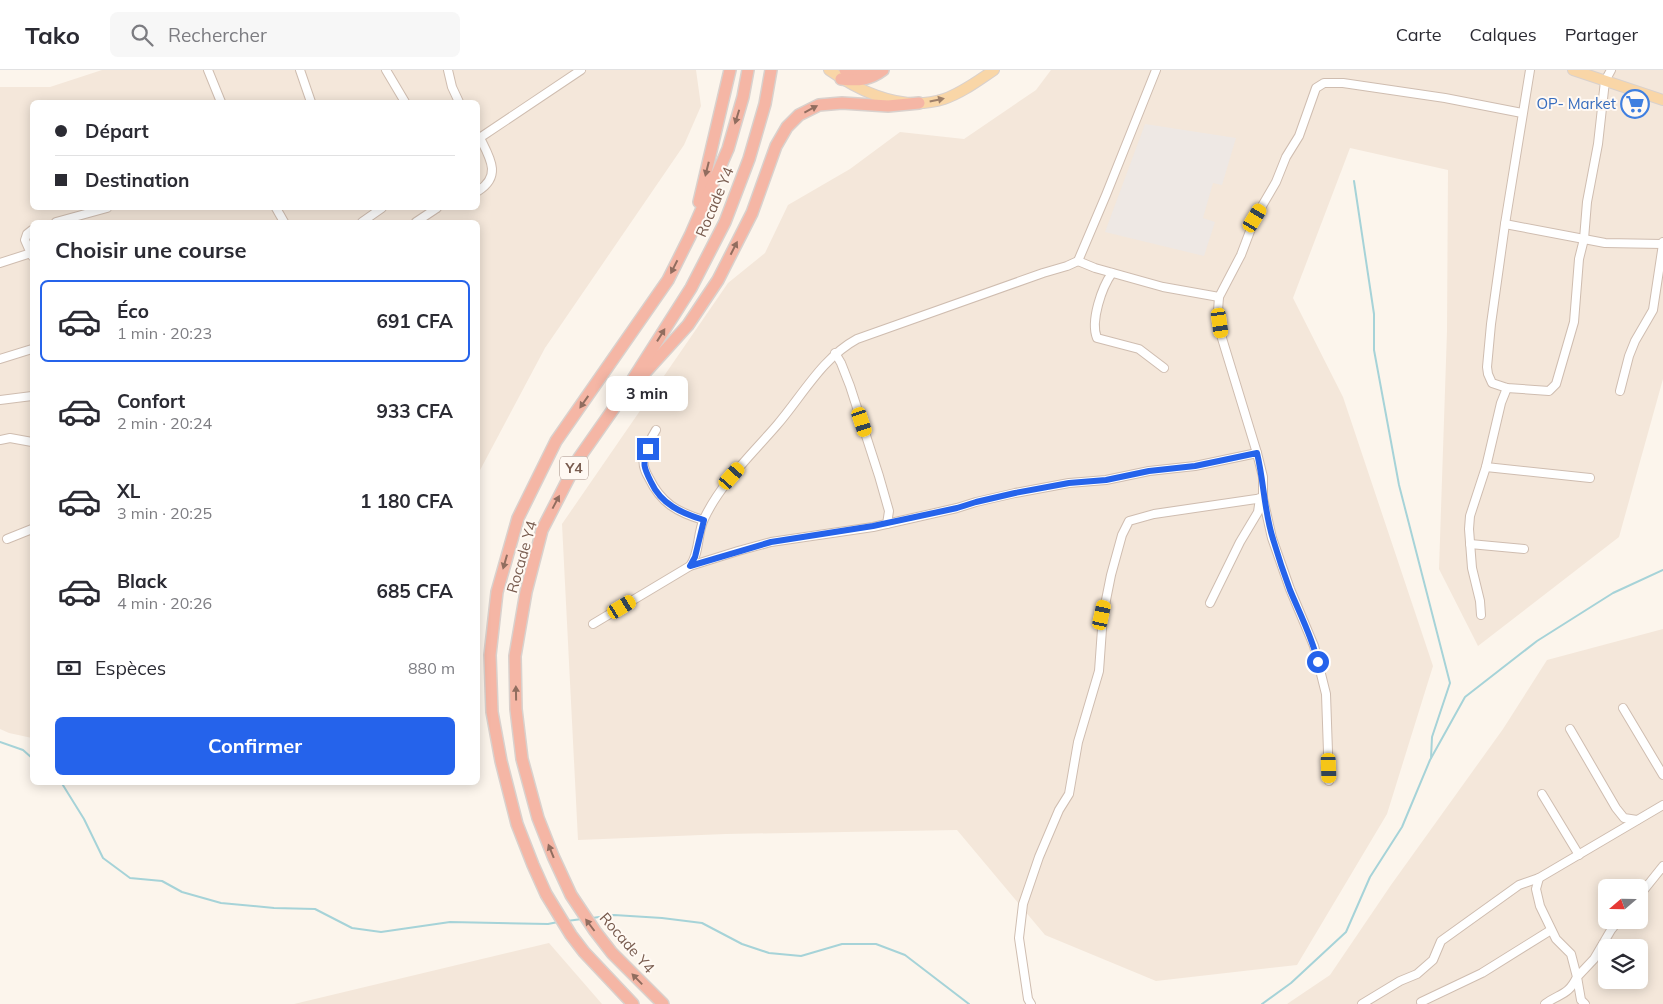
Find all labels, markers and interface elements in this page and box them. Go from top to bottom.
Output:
search box [110,12,460,57]
text: Tako [25,20,80,50]
icon: search [128,21,156,49]
text: Rechercher [168,23,267,47]
text: Carte [1396,23,1442,46]
text: Calques [1470,23,1537,46]
text: Partager [1565,23,1638,46]
supermarket icon: OP- Market [1620,89,1650,119]
place label: OP- Market [1537,94,1616,113]
one-way arrow [930,96,945,104]
one-way arrow [804,105,818,113]
one-way arrow [733,110,741,125]
text: Départ [85,119,149,143]
one-way arrow [703,161,711,176]
street label: Rocade Y4 [691,164,738,240]
text: Destination [85,168,190,192]
car [1240,201,1269,235]
text: Choisir une course [55,236,247,264]
one-way arrow [730,240,738,255]
one-way arrow [670,260,678,274]
icon: car [57,299,102,344]
text: Éco [117,299,149,323]
car [1210,307,1229,339]
text: 691 CFA [377,309,453,333]
text: 1 min · 20:23 [117,323,212,343]
one-way arrow [657,328,666,342]
callout: 3 min [607,376,689,412]
text: 3 min [626,383,668,403]
icon: car [57,389,102,434]
text: Confort [117,389,185,413]
one-way arrow [579,395,589,408]
text: 933 CFA [377,399,453,423]
car [850,405,873,439]
text: 2 min · 20:24 [117,413,212,433]
route end [637,438,659,460]
road number: Y4 [560,456,588,479]
car [716,460,747,492]
icon: car [57,479,102,524]
text: XL [117,479,140,503]
text: 1 180 CFA [360,489,453,513]
one-way arrow [552,495,560,509]
text: 3 min · 20:25 [117,503,212,523]
street label: Rocade Y4 [502,519,541,595]
one-way arrow [500,555,508,570]
icon: car [57,569,102,614]
text: Black [117,569,167,593]
text: 685 CFA [377,579,453,603]
text: 4 min · 20:26 [117,593,212,613]
car [605,593,638,621]
car [1091,599,1112,631]
route start [1307,651,1329,673]
icon: cash [55,654,83,682]
text: Espèces [95,656,166,680]
text: 880 m [408,658,455,678]
one-way arrow [511,685,519,701]
button: Confirmer [55,717,455,775]
car [1320,753,1337,783]
one-way arrow [547,843,555,858]
north arrow [1598,879,1648,929]
map controls [1598,879,1648,989]
street label: Rocade Y4 [596,908,659,977]
one-way arrow [585,918,595,932]
button: layers [1598,939,1648,989]
one-way arrow [632,973,644,985]

